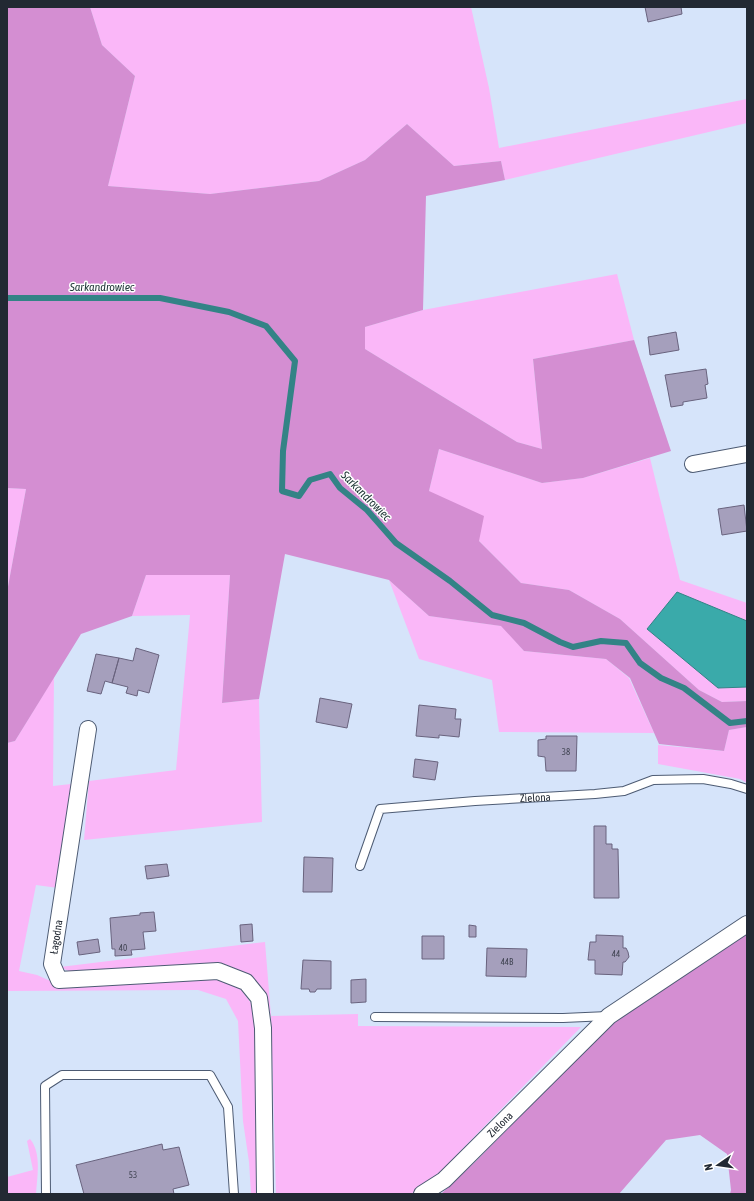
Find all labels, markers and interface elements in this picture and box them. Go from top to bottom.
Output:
water label: Sarkandrowiec [69,280,135,294]
water label: Sarkandrowiec [338,468,394,524]
house number: 38 [562,747,570,757]
street label: Zielona [519,791,551,804]
street label: Łagodna [47,919,65,955]
house number: 40 [119,943,127,953]
house number: 44 [612,949,620,959]
house number: 44B [501,957,514,967]
street label: Zielona [485,1109,515,1140]
north arrow [698,1145,738,1185]
text: N [702,1163,715,1172]
house number: 53 [129,1170,137,1180]

